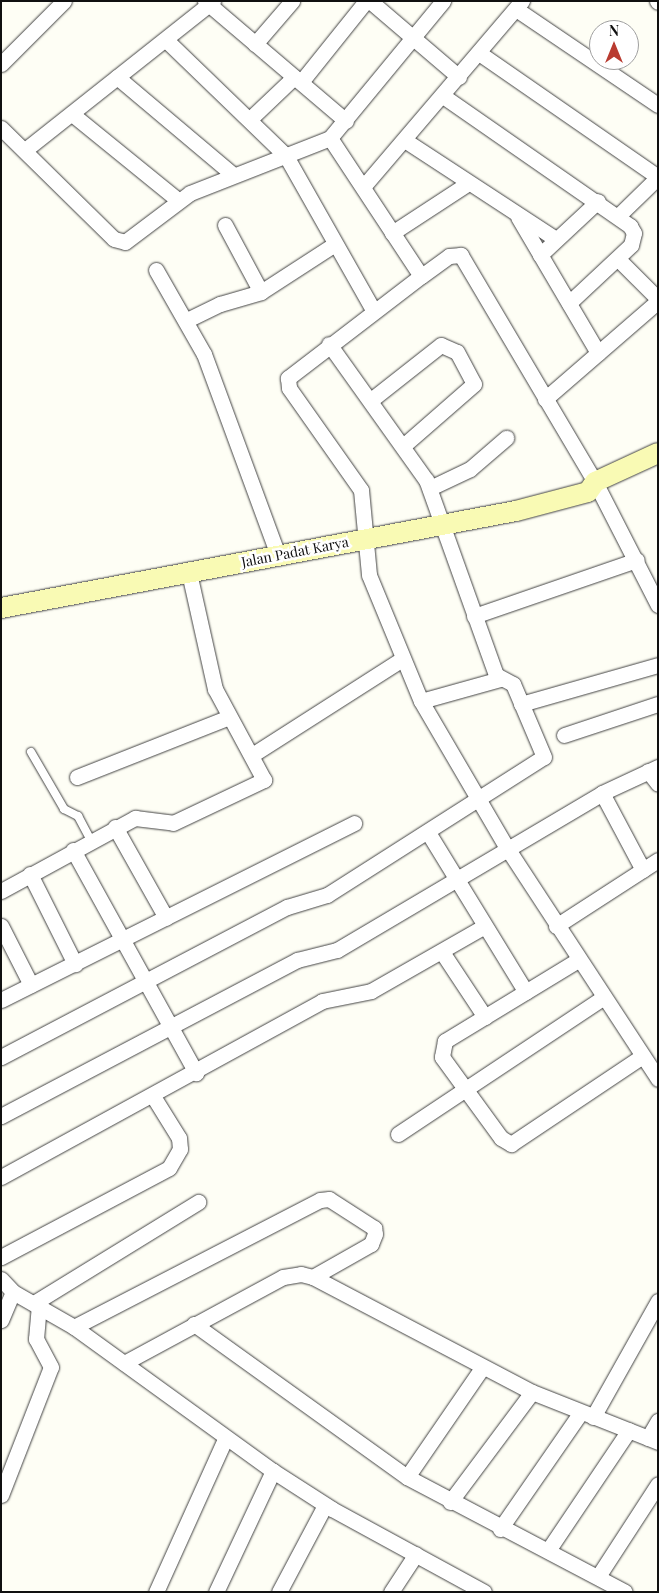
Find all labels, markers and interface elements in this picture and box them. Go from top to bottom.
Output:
north arrow [589,20,639,70]
text: N [609,21,619,40]
street label: Jalan Padat Karya [240,533,350,571]

